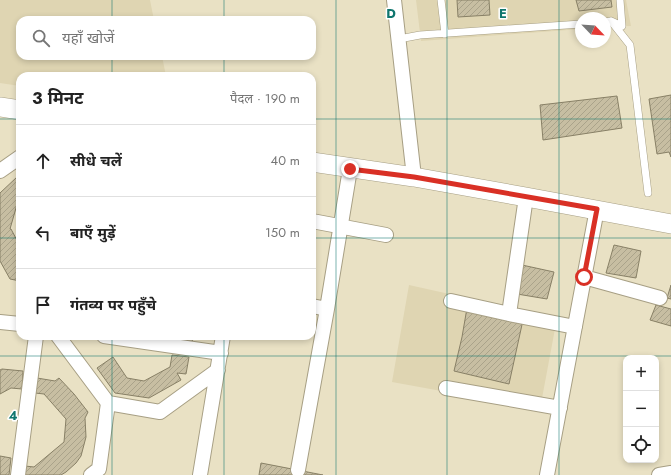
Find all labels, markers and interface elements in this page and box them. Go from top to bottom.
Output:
text: D [386,4,396,23]
text: E [499,4,507,23]
north arrow [575,12,611,48]
search box [16,16,316,60]
icon: search [30,27,52,49]
text: यहाँ खोजें [62,27,114,49]
text: 3 मिनट [32,86,83,110]
text: पैदल · 190 m [230,89,300,108]
icon: ahead [32,150,54,172]
text: सीधे चलें [70,150,122,172]
text: 40 m [271,151,300,170]
route end [341,160,359,178]
icon: left [32,222,54,244]
text: बाएँ मुड़ें [70,222,116,244]
text: 150 m [265,223,300,242]
route start [575,268,593,286]
icon: arrive [32,294,54,316]
text: गंतव्य पर पहुँचे [70,294,156,316]
map controls [623,355,659,463]
button: + [623,355,659,391]
button: − [623,391,659,427]
text: 4 [8,406,18,425]
button: locate [623,427,659,463]

